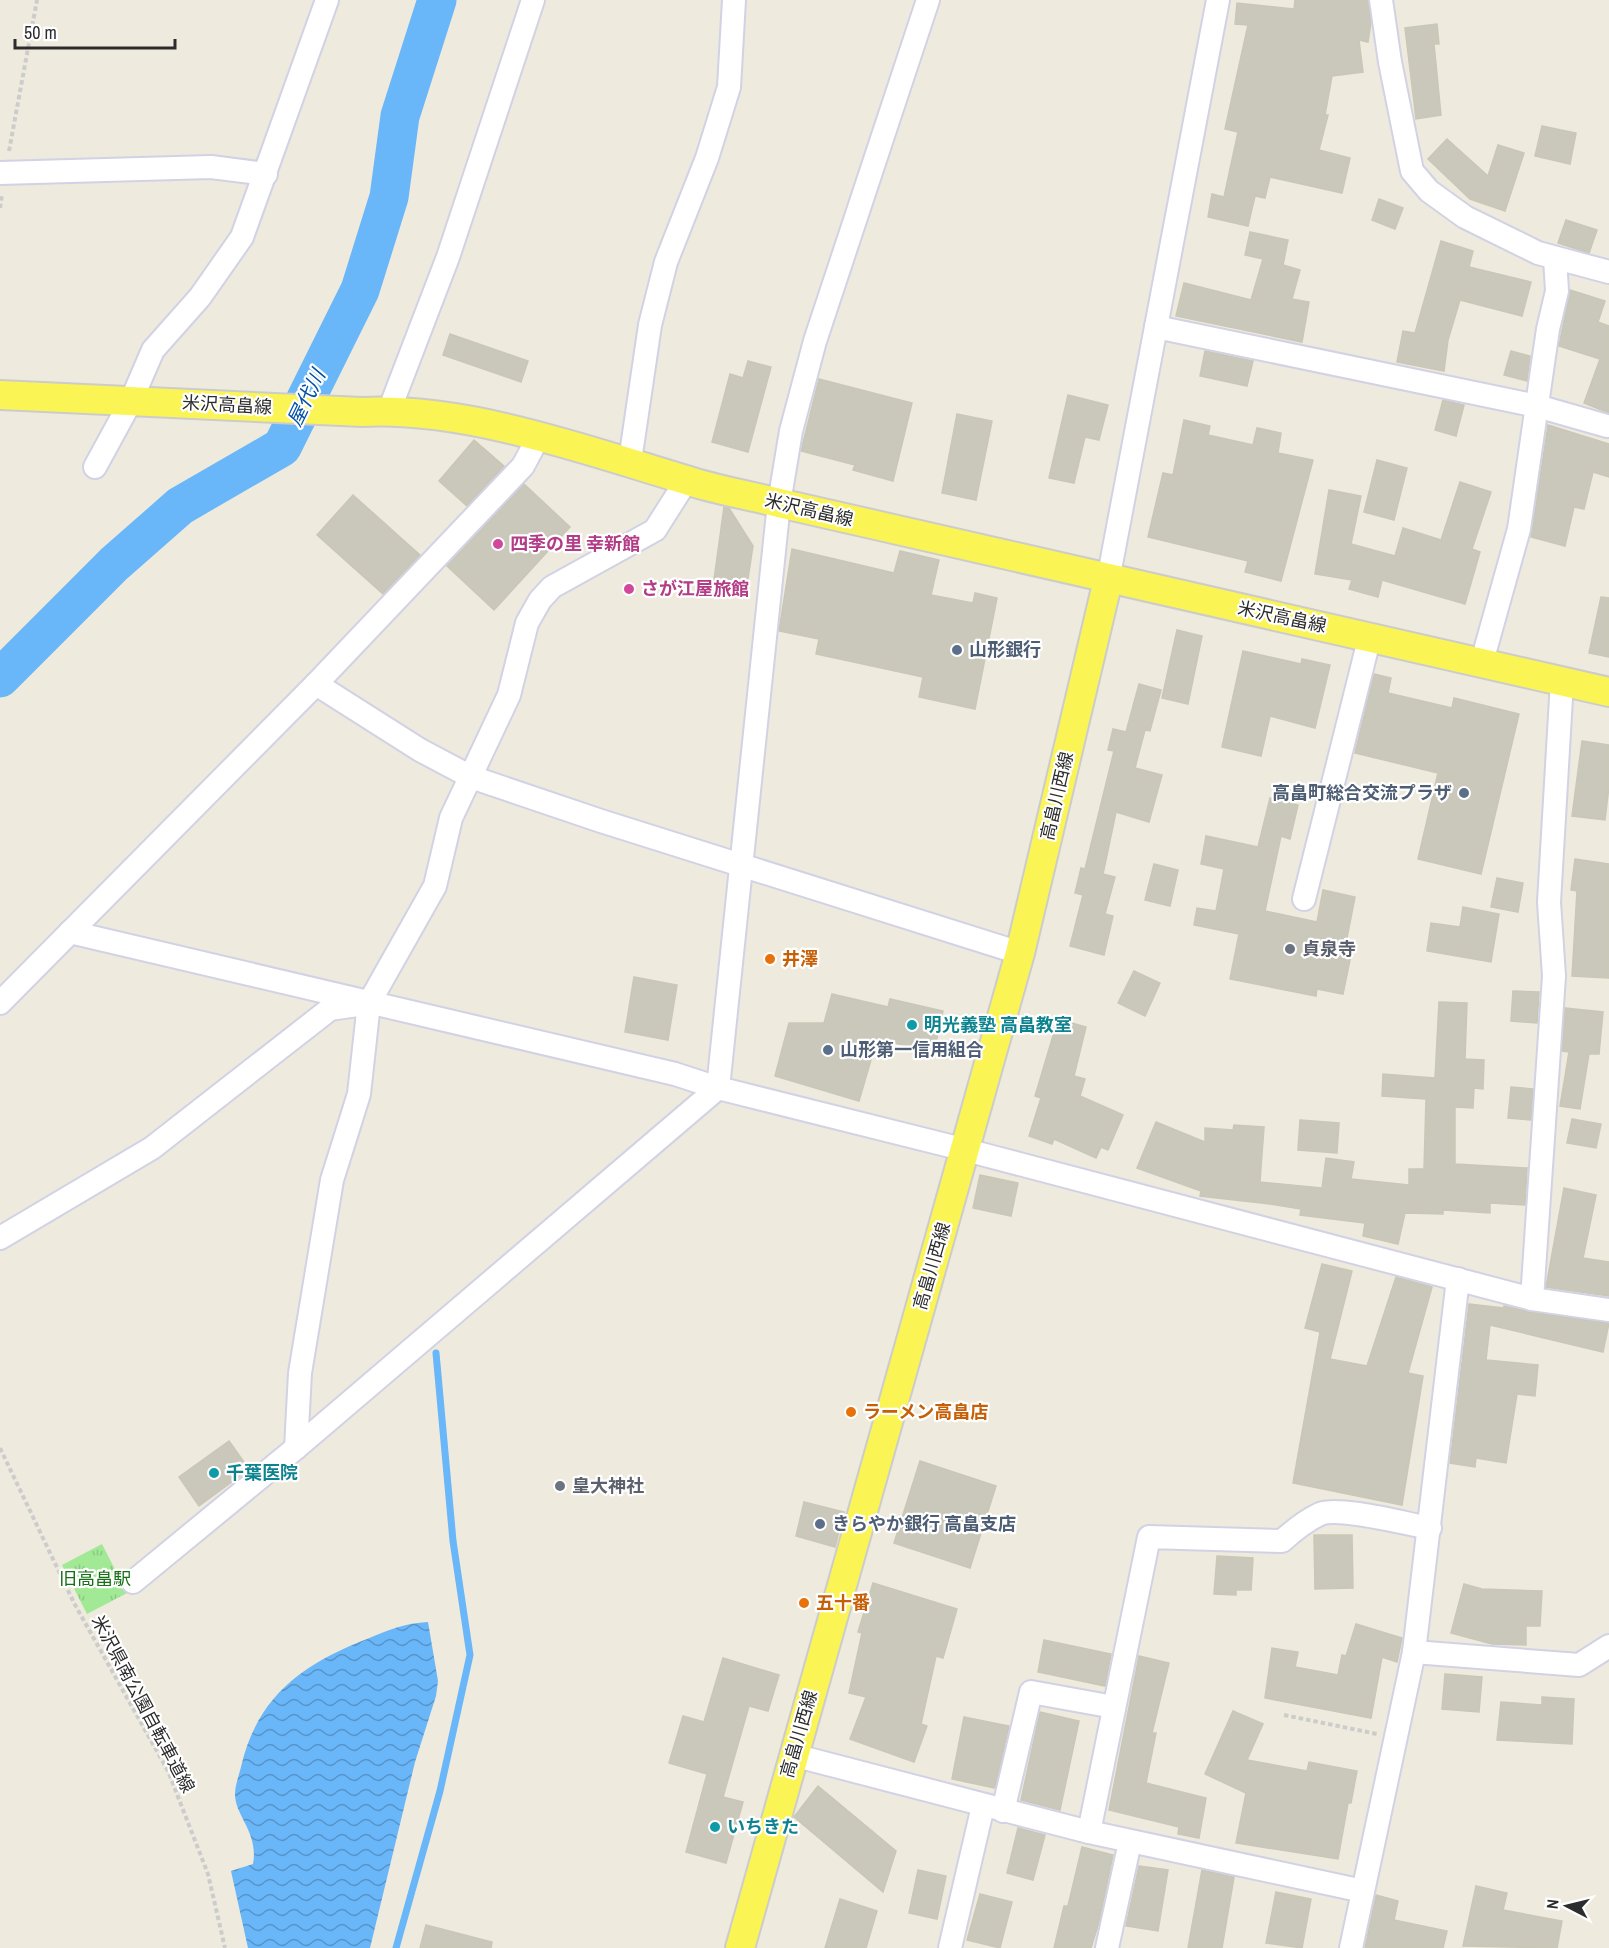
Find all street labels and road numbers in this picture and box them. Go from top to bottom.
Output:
street label: 米沢高畠線 [181,390,273,419]
street label: 米沢高畠線 [762,487,856,532]
street label: 米沢高畠線 [1235,595,1329,638]
street label: 高畠川西線 [1034,749,1079,843]
street label: 高畠川西線 [907,1219,956,1313]
street label: 米沢県南公園自転車道線 [86,1610,201,1797]
street label: 高畠川西線 [774,1687,823,1781]

